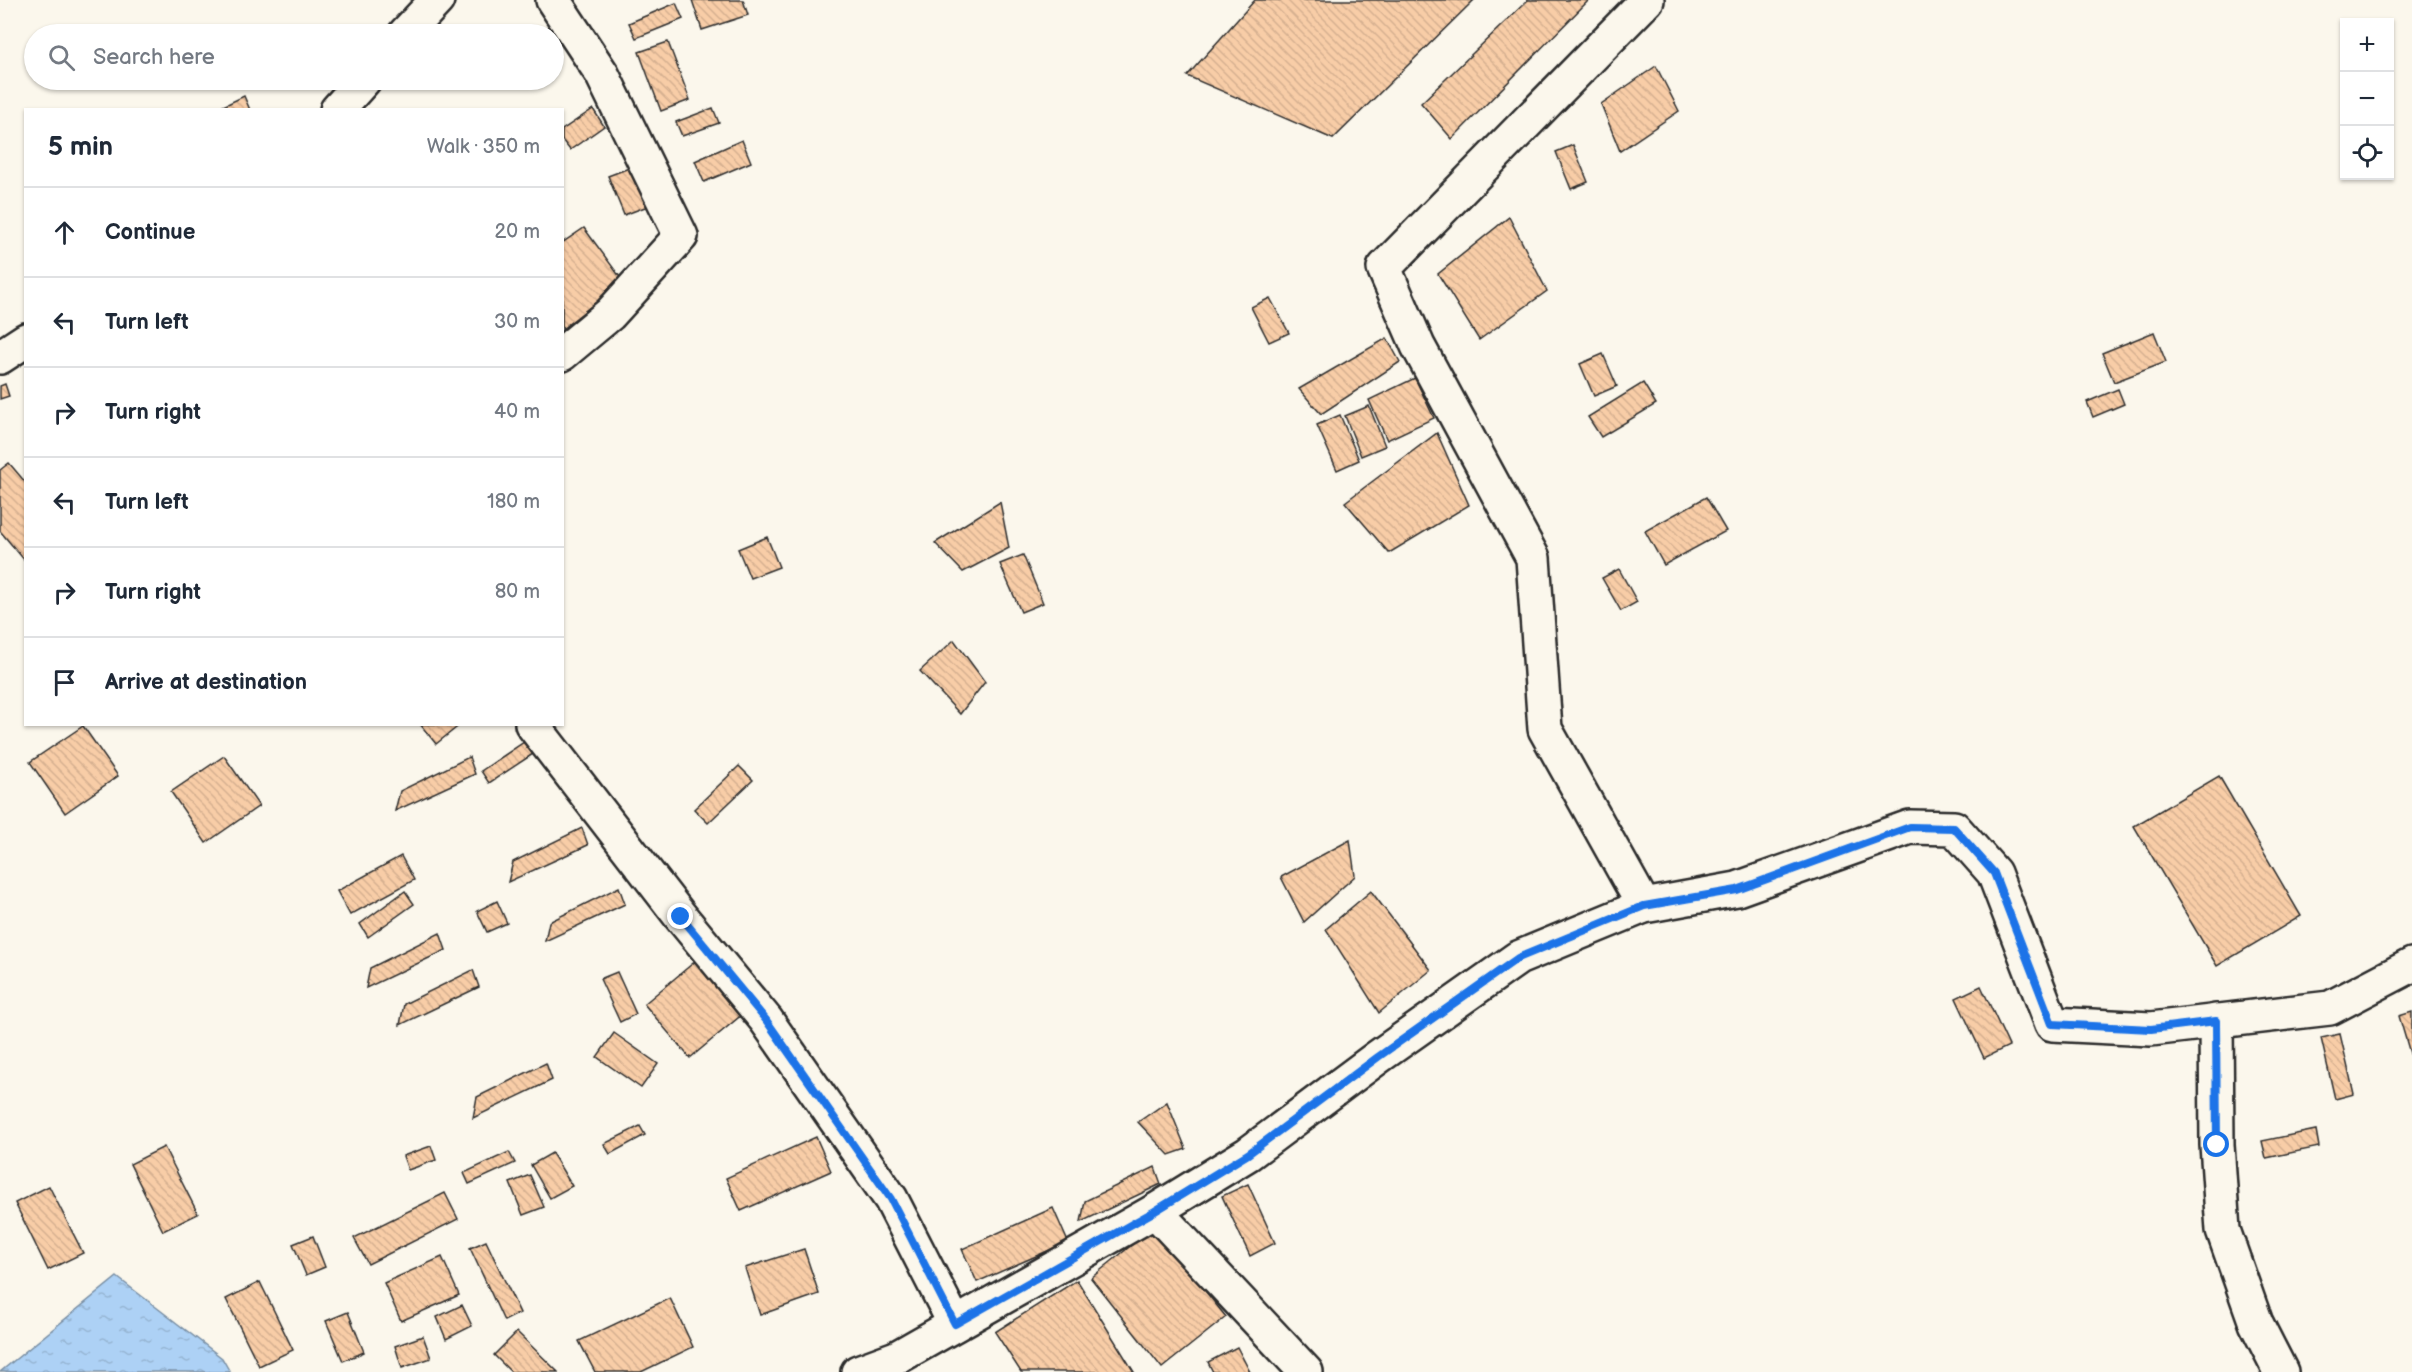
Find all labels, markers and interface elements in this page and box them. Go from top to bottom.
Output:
map controls [2340,18,2394,180]
button: + [2340,18,2394,72]
search box [24,24,564,90]
icon: search [45,41,78,74]
text: Search here [93,44,215,71]
button: − [2340,72,2394,126]
button: locate [2340,126,2394,180]
text: 5 min [48,132,113,163]
text: Walk · 350 m [427,135,540,159]
icon: ahead [48,216,81,249]
text: Continue [105,219,195,246]
text: 20 m [495,220,540,244]
icon: left [48,306,81,339]
text: Turn left [105,309,189,336]
text: 30 m [494,310,540,334]
icon: right [48,396,81,429]
text: Turn right [105,399,201,426]
text: 40 m [494,400,540,424]
icon: left [48,486,81,519]
text: Turn left [105,489,189,516]
text: 180 m [487,490,540,514]
icon: right [48,576,81,609]
text: Turn right [105,579,201,606]
text: 80 m [495,580,540,604]
icon: arrive [48,666,81,699]
text: Arrive at destination [105,669,307,696]
route end [667,903,693,929]
route start [2203,1131,2229,1157]

